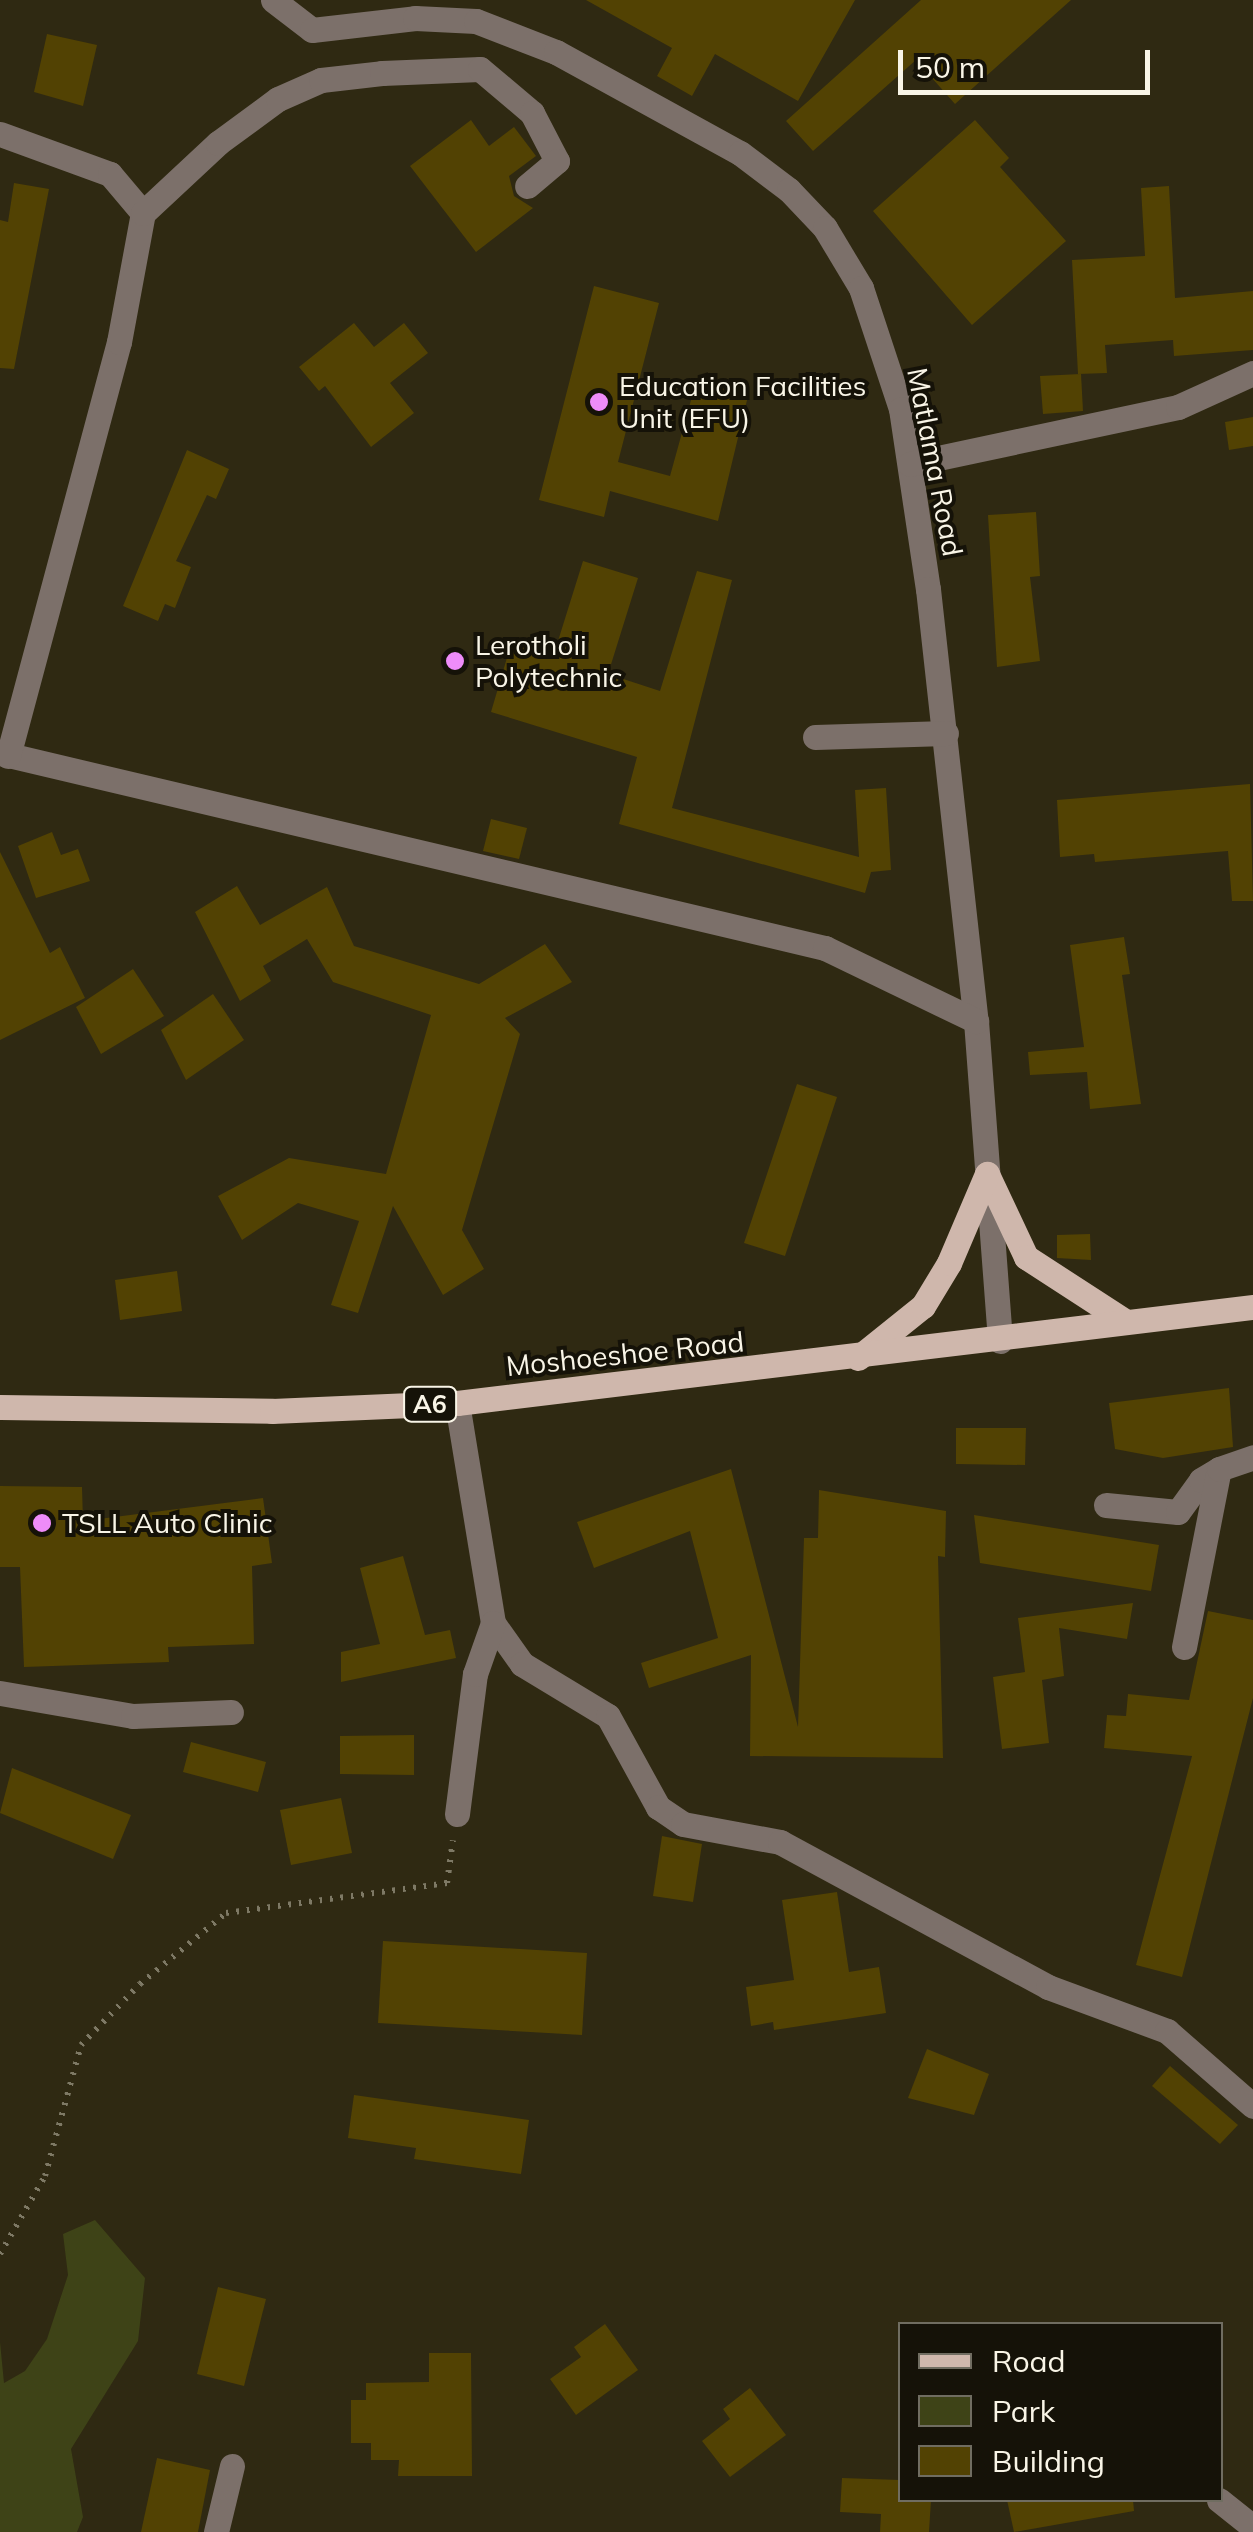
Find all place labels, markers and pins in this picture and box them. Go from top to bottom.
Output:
place label: Education Facilities Unit (EFU) [619,369,866,435]
marker: Education Facilities Unit (EFU) [588,391,610,413]
place label: Lerotholi Polytechnic [475,628,622,694]
marker: Lerotholi Polytechnic [444,650,466,672]
place label: TSLL Auto Clinic [62,1506,273,1540]
marker: TSLL Auto Clinic [31,1512,53,1534]

